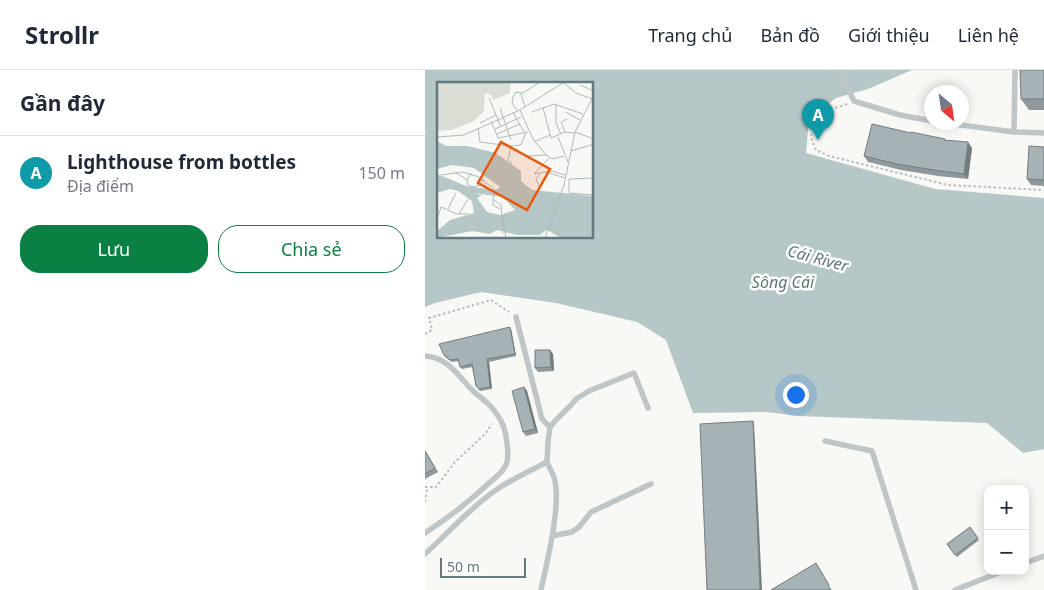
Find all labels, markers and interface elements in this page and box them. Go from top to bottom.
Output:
text: Strollr [25,18,99,51]
text: Trang chủ [648,23,732,47]
text: Bản đồ [760,23,820,47]
text: Giới thiệu [848,23,930,47]
text: Liên hệ [958,23,1019,47]
inset map [437,82,594,239]
north arrow [924,85,969,130]
text: Gần đây [20,89,105,117]
pin: A [802,99,834,140]
text: Lighthouse from bottles [67,149,296,175]
text: A [30,162,42,184]
text: 150 m [358,162,405,184]
text: Địa điểm [67,175,134,197]
button: Lưu [20,225,208,273]
button: Chia sẻ [218,225,405,273]
water label: Cái River [785,239,851,277]
water label: Sông Cái [752,271,815,293]
your location [783,382,809,408]
map controls [984,485,1029,575]
button: + [984,485,1029,530]
button: − [984,530,1029,575]
scale bar [440,555,526,578]
text: 50 m [447,557,480,576]

